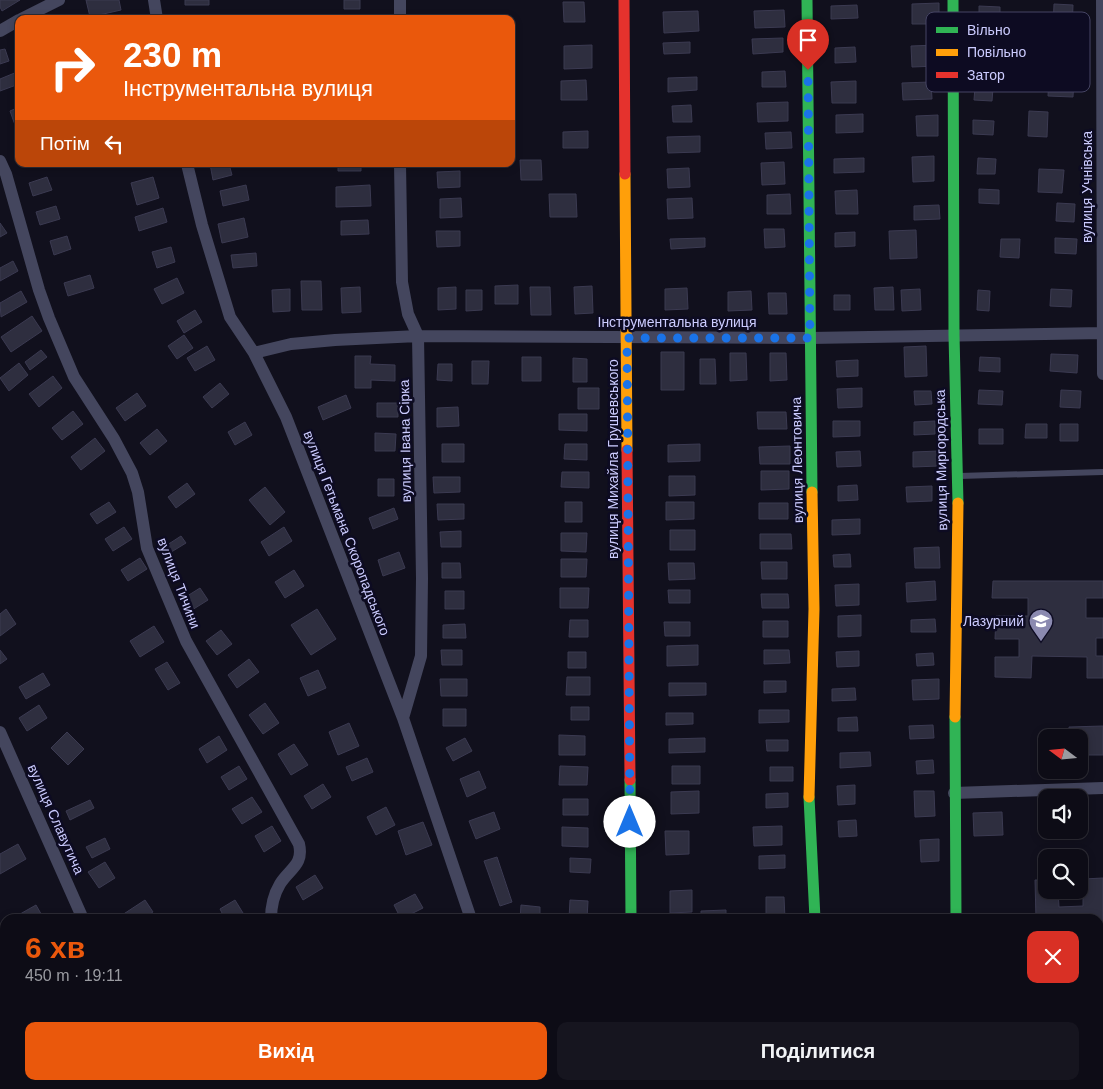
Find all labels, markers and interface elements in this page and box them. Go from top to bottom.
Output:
legend [926,12,1090,92]
pin [787,19,829,70]
text: Вільно [967,22,1011,38]
icon: arrive [794,26,822,54]
icon: right [40,35,105,100]
text: 230 m [123,35,222,74]
text: Повільно [967,44,1027,60]
text: Затор [967,67,1005,83]
text: Інструментальна вулиця [123,76,373,101]
icon: left [100,130,128,158]
street label: вулиця Учнівська [1079,131,1095,243]
text: Потім [40,133,90,154]
street label: Інструментальна вулиця [598,314,756,330]
street label: вулиця Михайла Грушевського [605,359,621,559]
street label: вулиця Івана Сірка [396,379,414,503]
street label: вулиця Миргородська [932,389,950,531]
street label: вулиця Леонтовича [788,397,806,523]
street label: вулиця Гетьмана Скоропадського [300,428,394,638]
street label: вулиця Тичини [154,535,204,631]
school or university icon: Лазурний [1028,608,1054,642]
place label: Лазурний [963,613,1024,629]
north arrow [1038,729,1088,779]
map controls [1038,729,1088,899]
street label: вулиця Славутича [25,761,88,877]
button: sound [1038,789,1088,839]
position arrow [603,795,655,847]
button: search [1038,849,1088,899]
text: 6 хв [25,931,85,964]
button: close [1027,931,1079,983]
text: 450 m · 19:11 [25,967,123,984]
button: Вихід [25,1022,547,1080]
button: Поділитися [557,1022,1079,1080]

